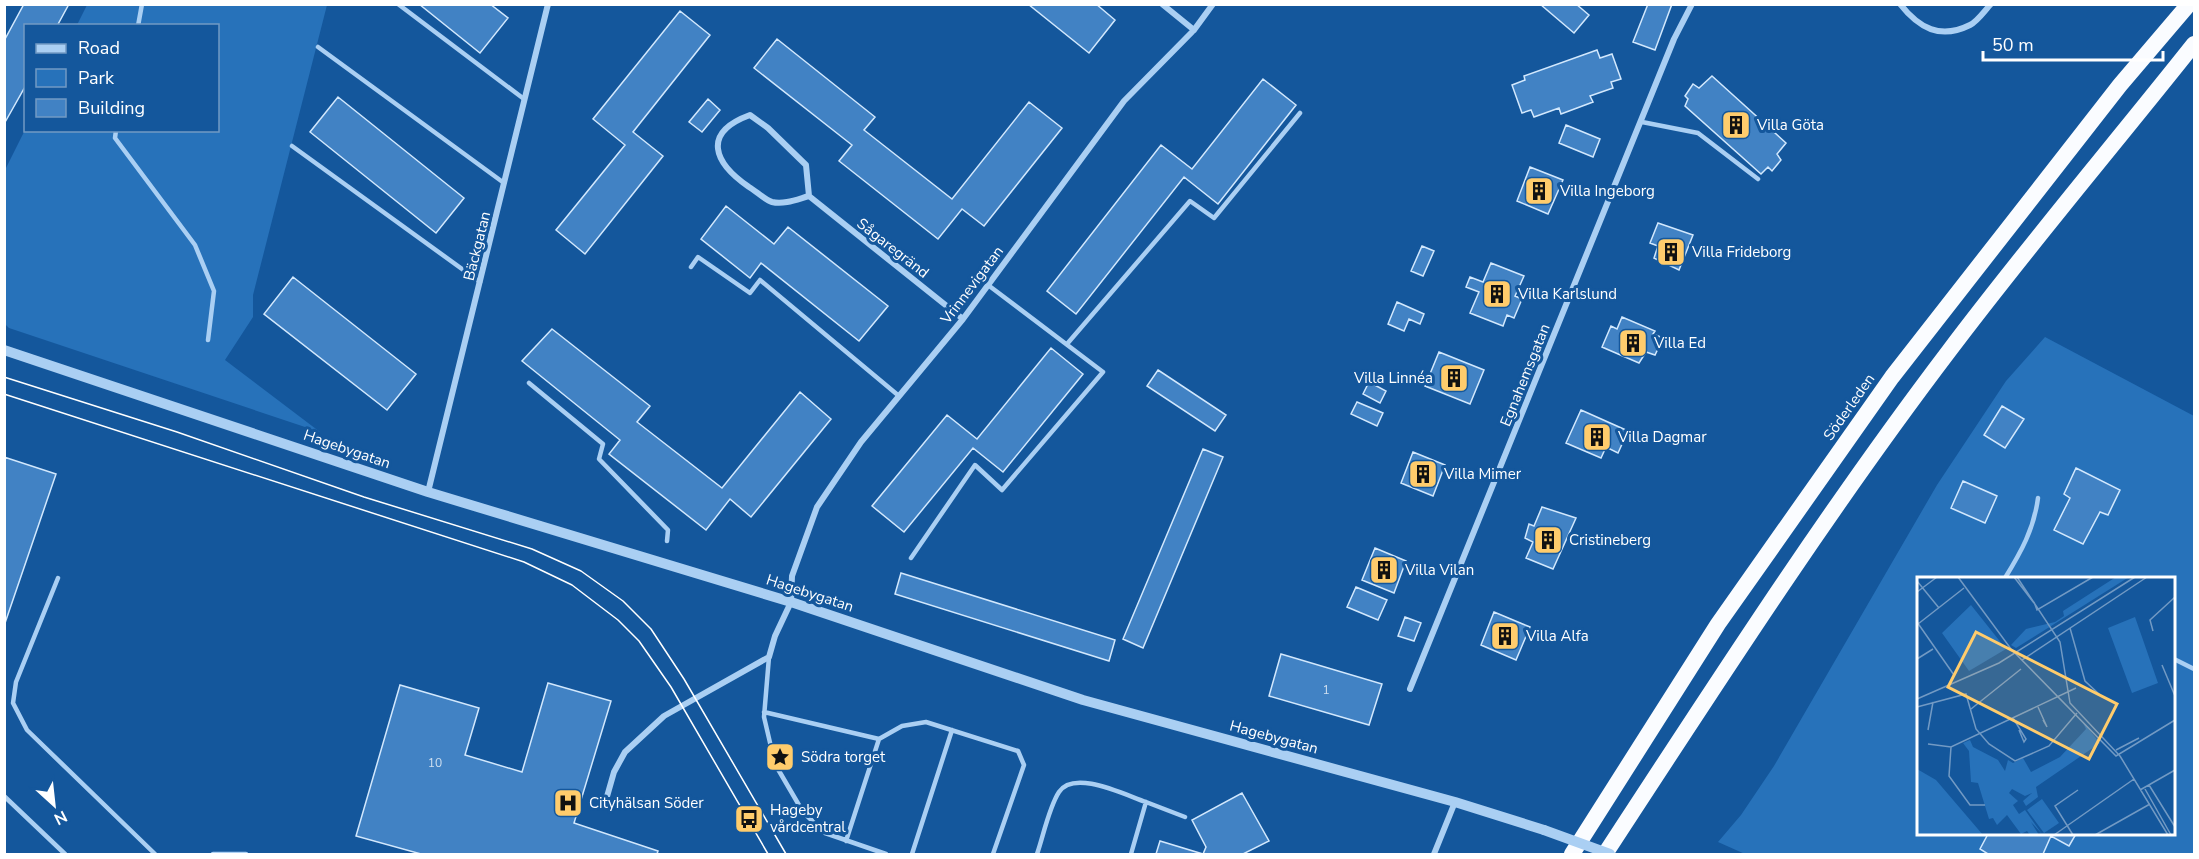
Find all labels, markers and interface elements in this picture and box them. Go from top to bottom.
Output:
legend [24,24,219,132]
scale bar [1983,24,2163,62]
text: 50 m [1992,33,2034,57]
text: Road [78,36,120,60]
text: Park [78,66,115,90]
text: Building [78,96,145,120]
building icon: Villa Göta [1720,109,1752,141]
place label: Villa Göta [1756,115,1824,135]
building icon: Villa Ingeborg [1523,175,1555,207]
place label: Villa Ingeborg [1559,181,1655,201]
street label: Bäckgatan [459,209,495,283]
street label: Sågaregränd [853,213,933,283]
building icon: Villa Frideborg [1655,236,1687,268]
street label: Vrinnevigatan [935,242,1008,329]
place label: Villa Frideborg [1691,242,1791,262]
building icon: Villa Karlslund [1481,278,1513,310]
place label: Villa Karlslund [1517,284,1617,304]
street label: Egnahemsgatan [1495,321,1555,429]
building icon: Villa Ed [1617,327,1649,359]
place label: Villa Ed [1653,333,1706,353]
building icon: Villa Linnéa [1438,362,1470,394]
place label: Villa Linnéa [1353,368,1433,388]
street label: Söderleden [1819,370,1879,444]
building icon: Villa Dagmar [1581,421,1613,453]
street label: Hagebygatan [301,425,393,473]
place label: Villa Dagmar [1617,427,1707,447]
building icon: Villa Mimer [1407,458,1439,490]
place label: Villa Mimer [1443,464,1522,484]
building icon: Cristineberg [1532,524,1564,556]
place label: Cristineberg [1569,530,1651,550]
building icon: Villa Vilan [1368,554,1400,586]
place label: Villa Vilan [1404,560,1474,580]
street label: Hagebygatan [764,569,856,617]
inset map [1917,577,2175,835]
building icon: Villa Alfa [1489,620,1521,652]
place label: Villa Alfa [1525,626,1589,646]
house number: 1 [1322,682,1330,698]
street label: Hagebygatan [1228,716,1320,758]
place icon: Södra torget [764,741,796,773]
place label: Södra torget [801,747,886,767]
house number: 10 [428,755,442,771]
north arrow [24,775,84,835]
hospital icon: Cityhälsan Söder [552,787,584,819]
place label: Cityhälsan Söder [589,793,704,813]
place label: Hageby vårdcentral [770,800,846,837]
bus stop icon: Hageby vårdcentral [733,803,765,835]
text: N [50,805,71,830]

